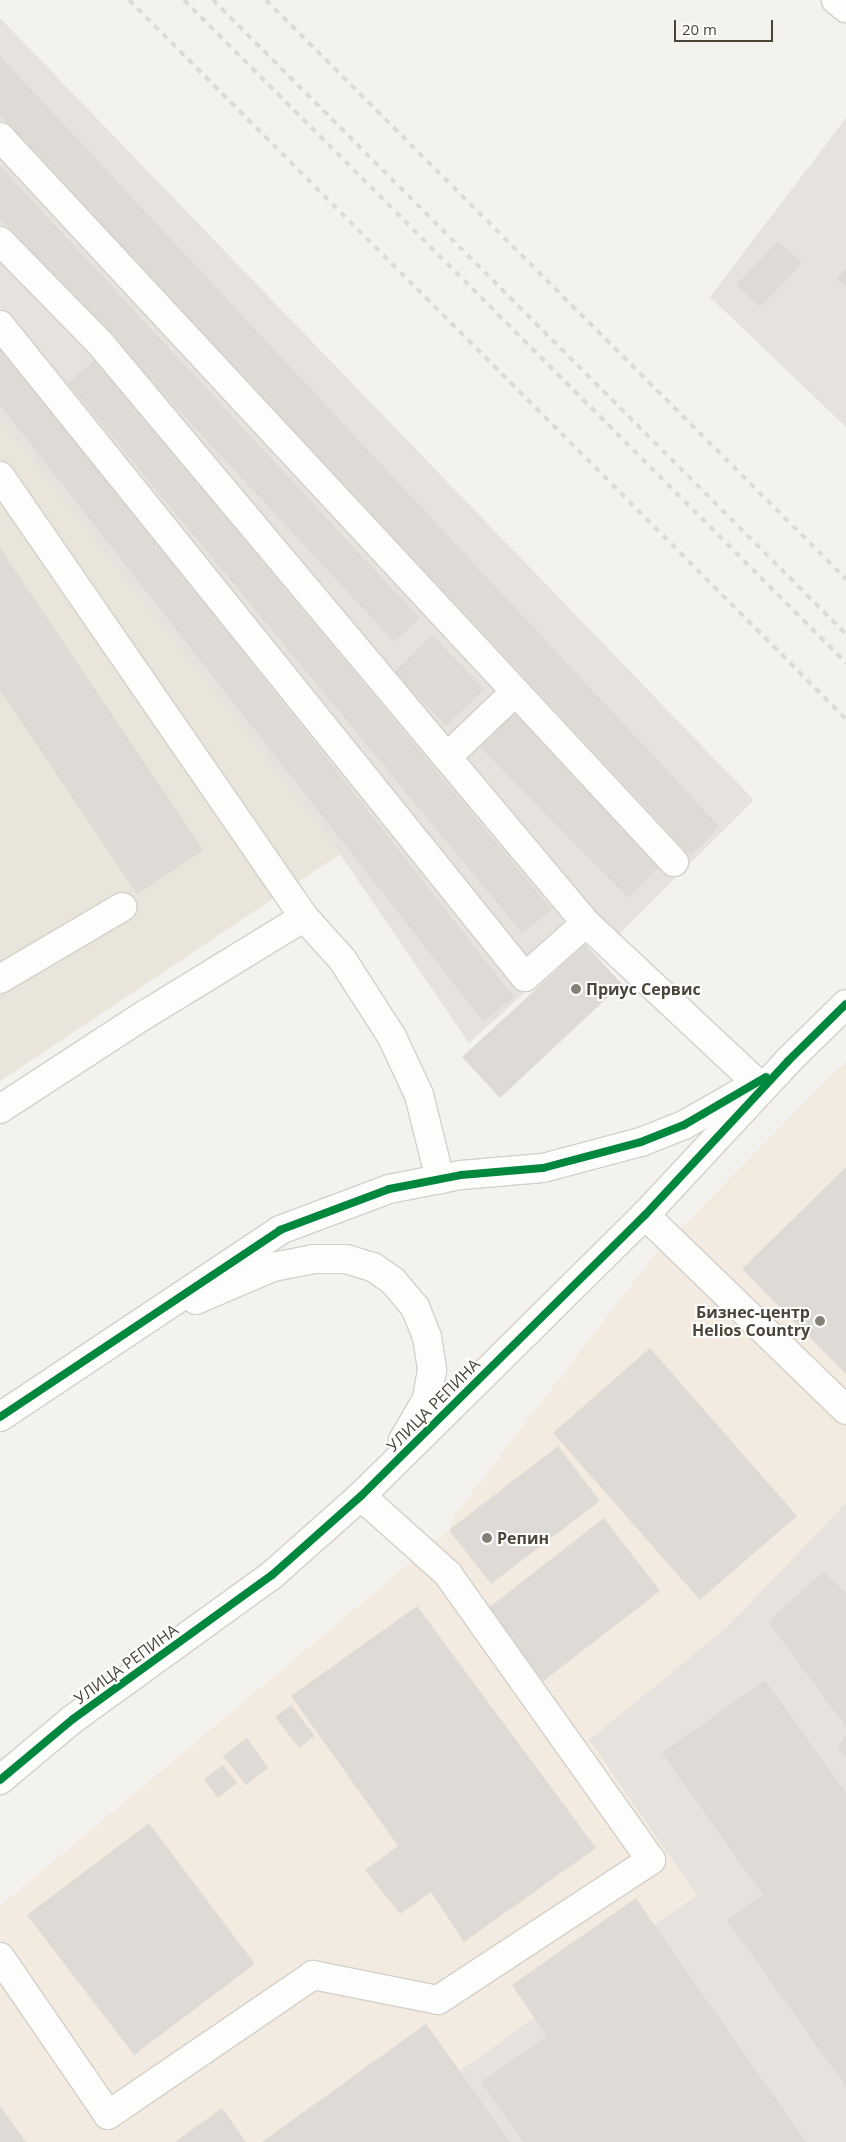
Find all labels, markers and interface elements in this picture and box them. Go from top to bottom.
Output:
scale bar [676,10,775,42]
text: 20 m [682,19,717,39]
place label: Приус Сервис [586,979,701,999]
marker: Приус Сервис [570,983,582,995]
place label: Бизнес-центр Helios Country [692,1302,810,1340]
marker: Бизнес-центр Helios Country [814,1315,826,1327]
street label: УЛИЦА РЕПИНА [383,1355,483,1455]
place label: Репин [497,1528,549,1548]
marker: Репин [481,1532,493,1544]
street label: УЛИЦА РЕПИНА [70,1620,182,1708]

